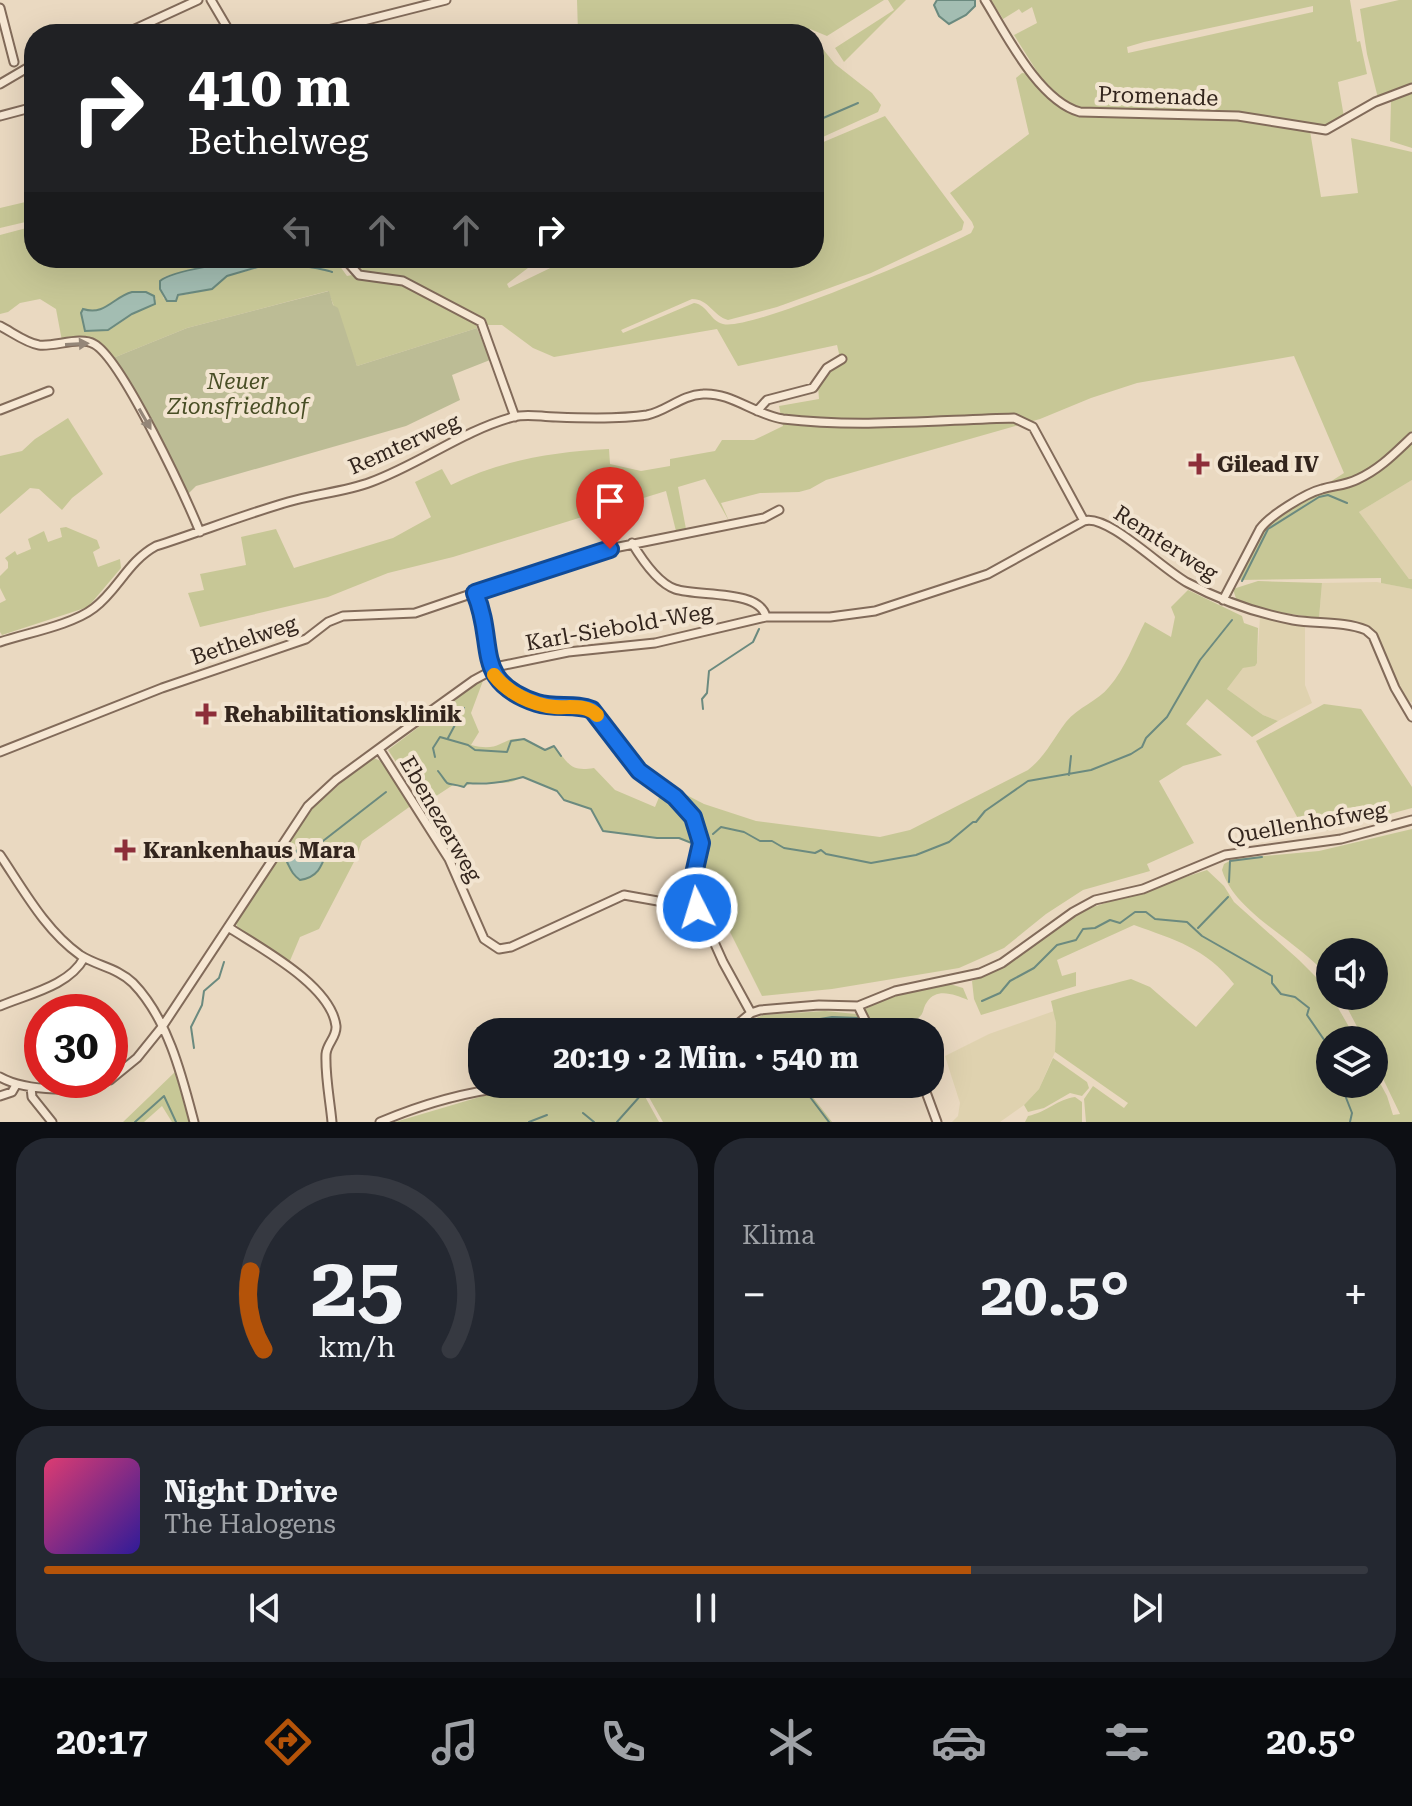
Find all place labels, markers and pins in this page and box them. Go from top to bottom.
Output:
place label: Gilead IV [1217,452,1319,477]
marker: Gilead IV [1188,453,1210,475]
pin [576,467,644,549]
place label: Rehabilitationsklinik [224,702,462,727]
marker: Rehabilitationsklinik [195,703,217,725]
place label: Krankenhaus Mara [143,838,355,863]
marker: Krankenhaus Mara [114,839,136,861]

